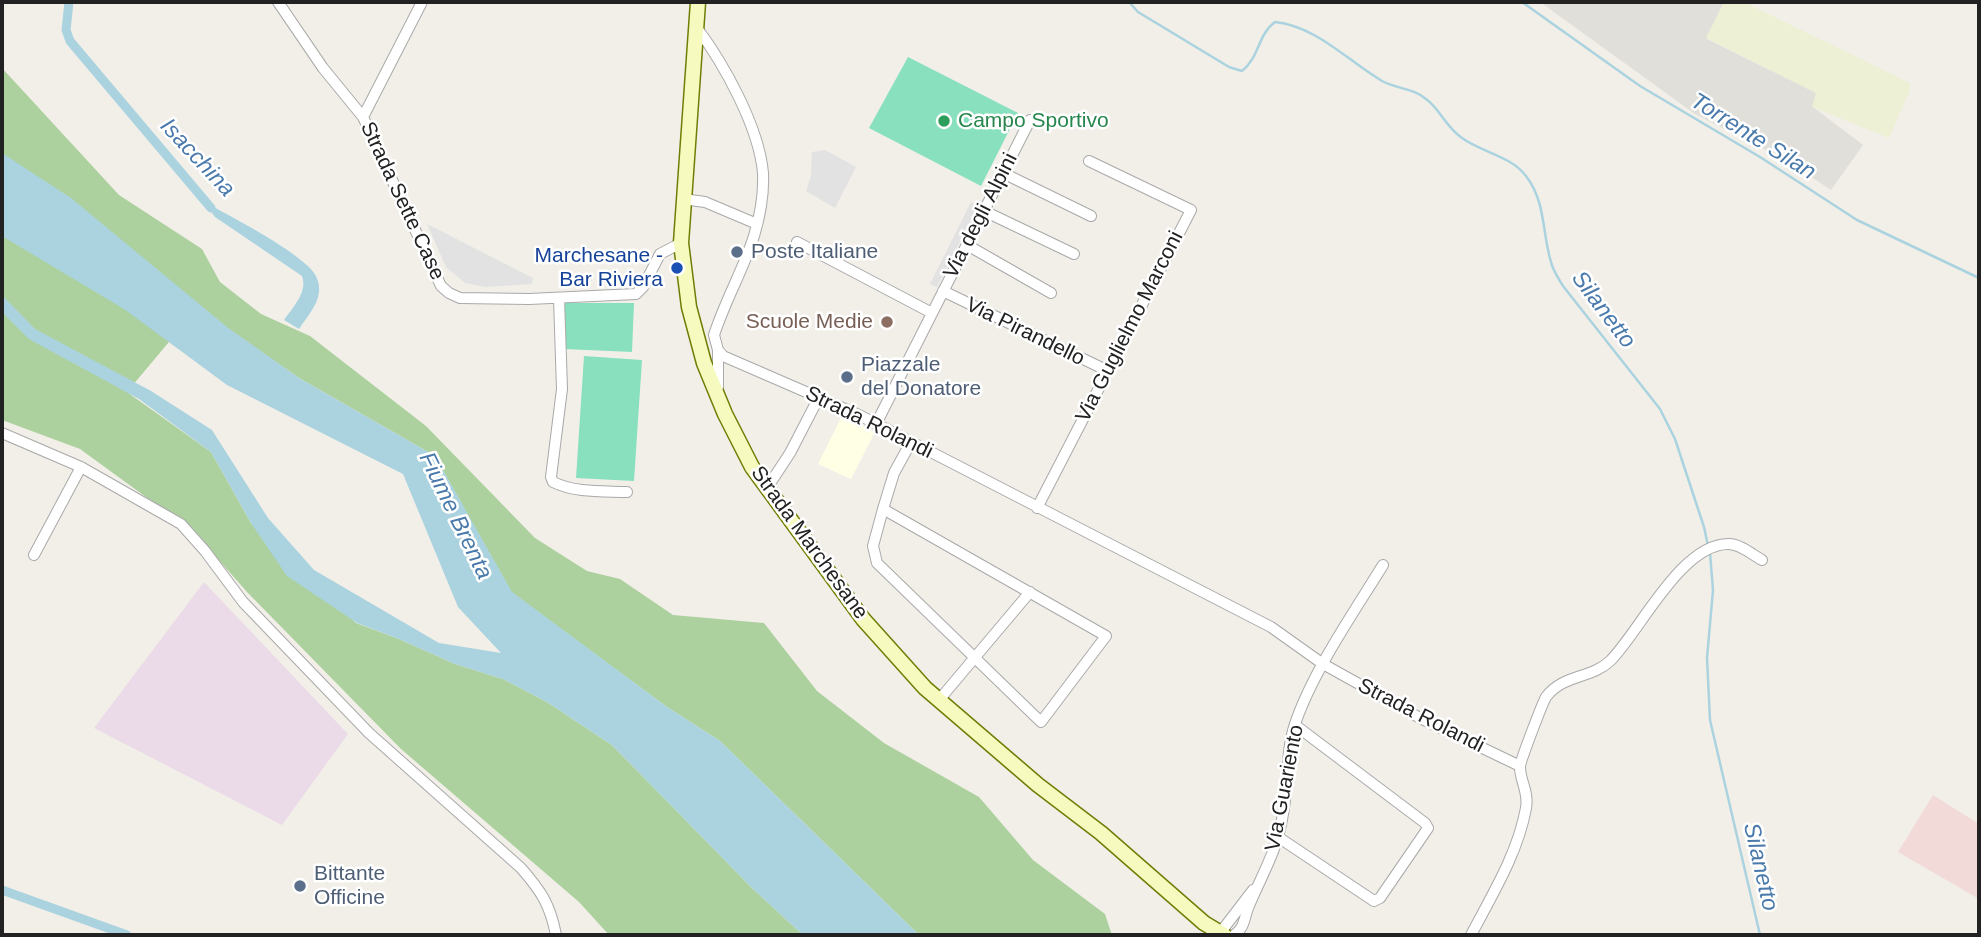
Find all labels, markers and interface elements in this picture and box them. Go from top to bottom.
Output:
water label: Torrente Silan [1685,88,1821,186]
place label: Campo Sportivo [958,108,1109,134]
water label: Isacchina [154,113,240,203]
marker: Campo Sportivo [936,113,952,129]
street label: Strada Sette Case [354,118,450,284]
street label: Via degli Alpini [939,149,1023,283]
street label: Via Guglielmo Marconi [1071,227,1189,427]
place label: Poste Italiane [751,239,878,265]
place label: Marchesane - Bar Riviera [535,243,663,293]
marker: Poste Italiane [729,244,745,260]
marker: Marchesane - Bar Riviera [669,260,685,276]
water label: Silanetto [1565,266,1641,354]
street label: Via Pirandello [961,292,1089,372]
place label: Scuole Medie [746,309,873,335]
marker: Scuole Medie [879,314,895,330]
place label: Piazzale del Donatore [861,352,981,402]
marker: Piazzale del Donatore [839,369,855,385]
street label: Strada Rolandi [801,381,937,465]
water label: Fiume Brenta [412,448,498,584]
street label: Strada Marchesane [745,461,873,625]
street label: Strada Rolandi [1353,673,1489,759]
street label: Via Guariento [1260,723,1310,853]
water label: Silanetto [1736,820,1784,914]
place label: Bittante Officine [314,861,385,911]
marker: Bittante Officine [292,878,308,894]

